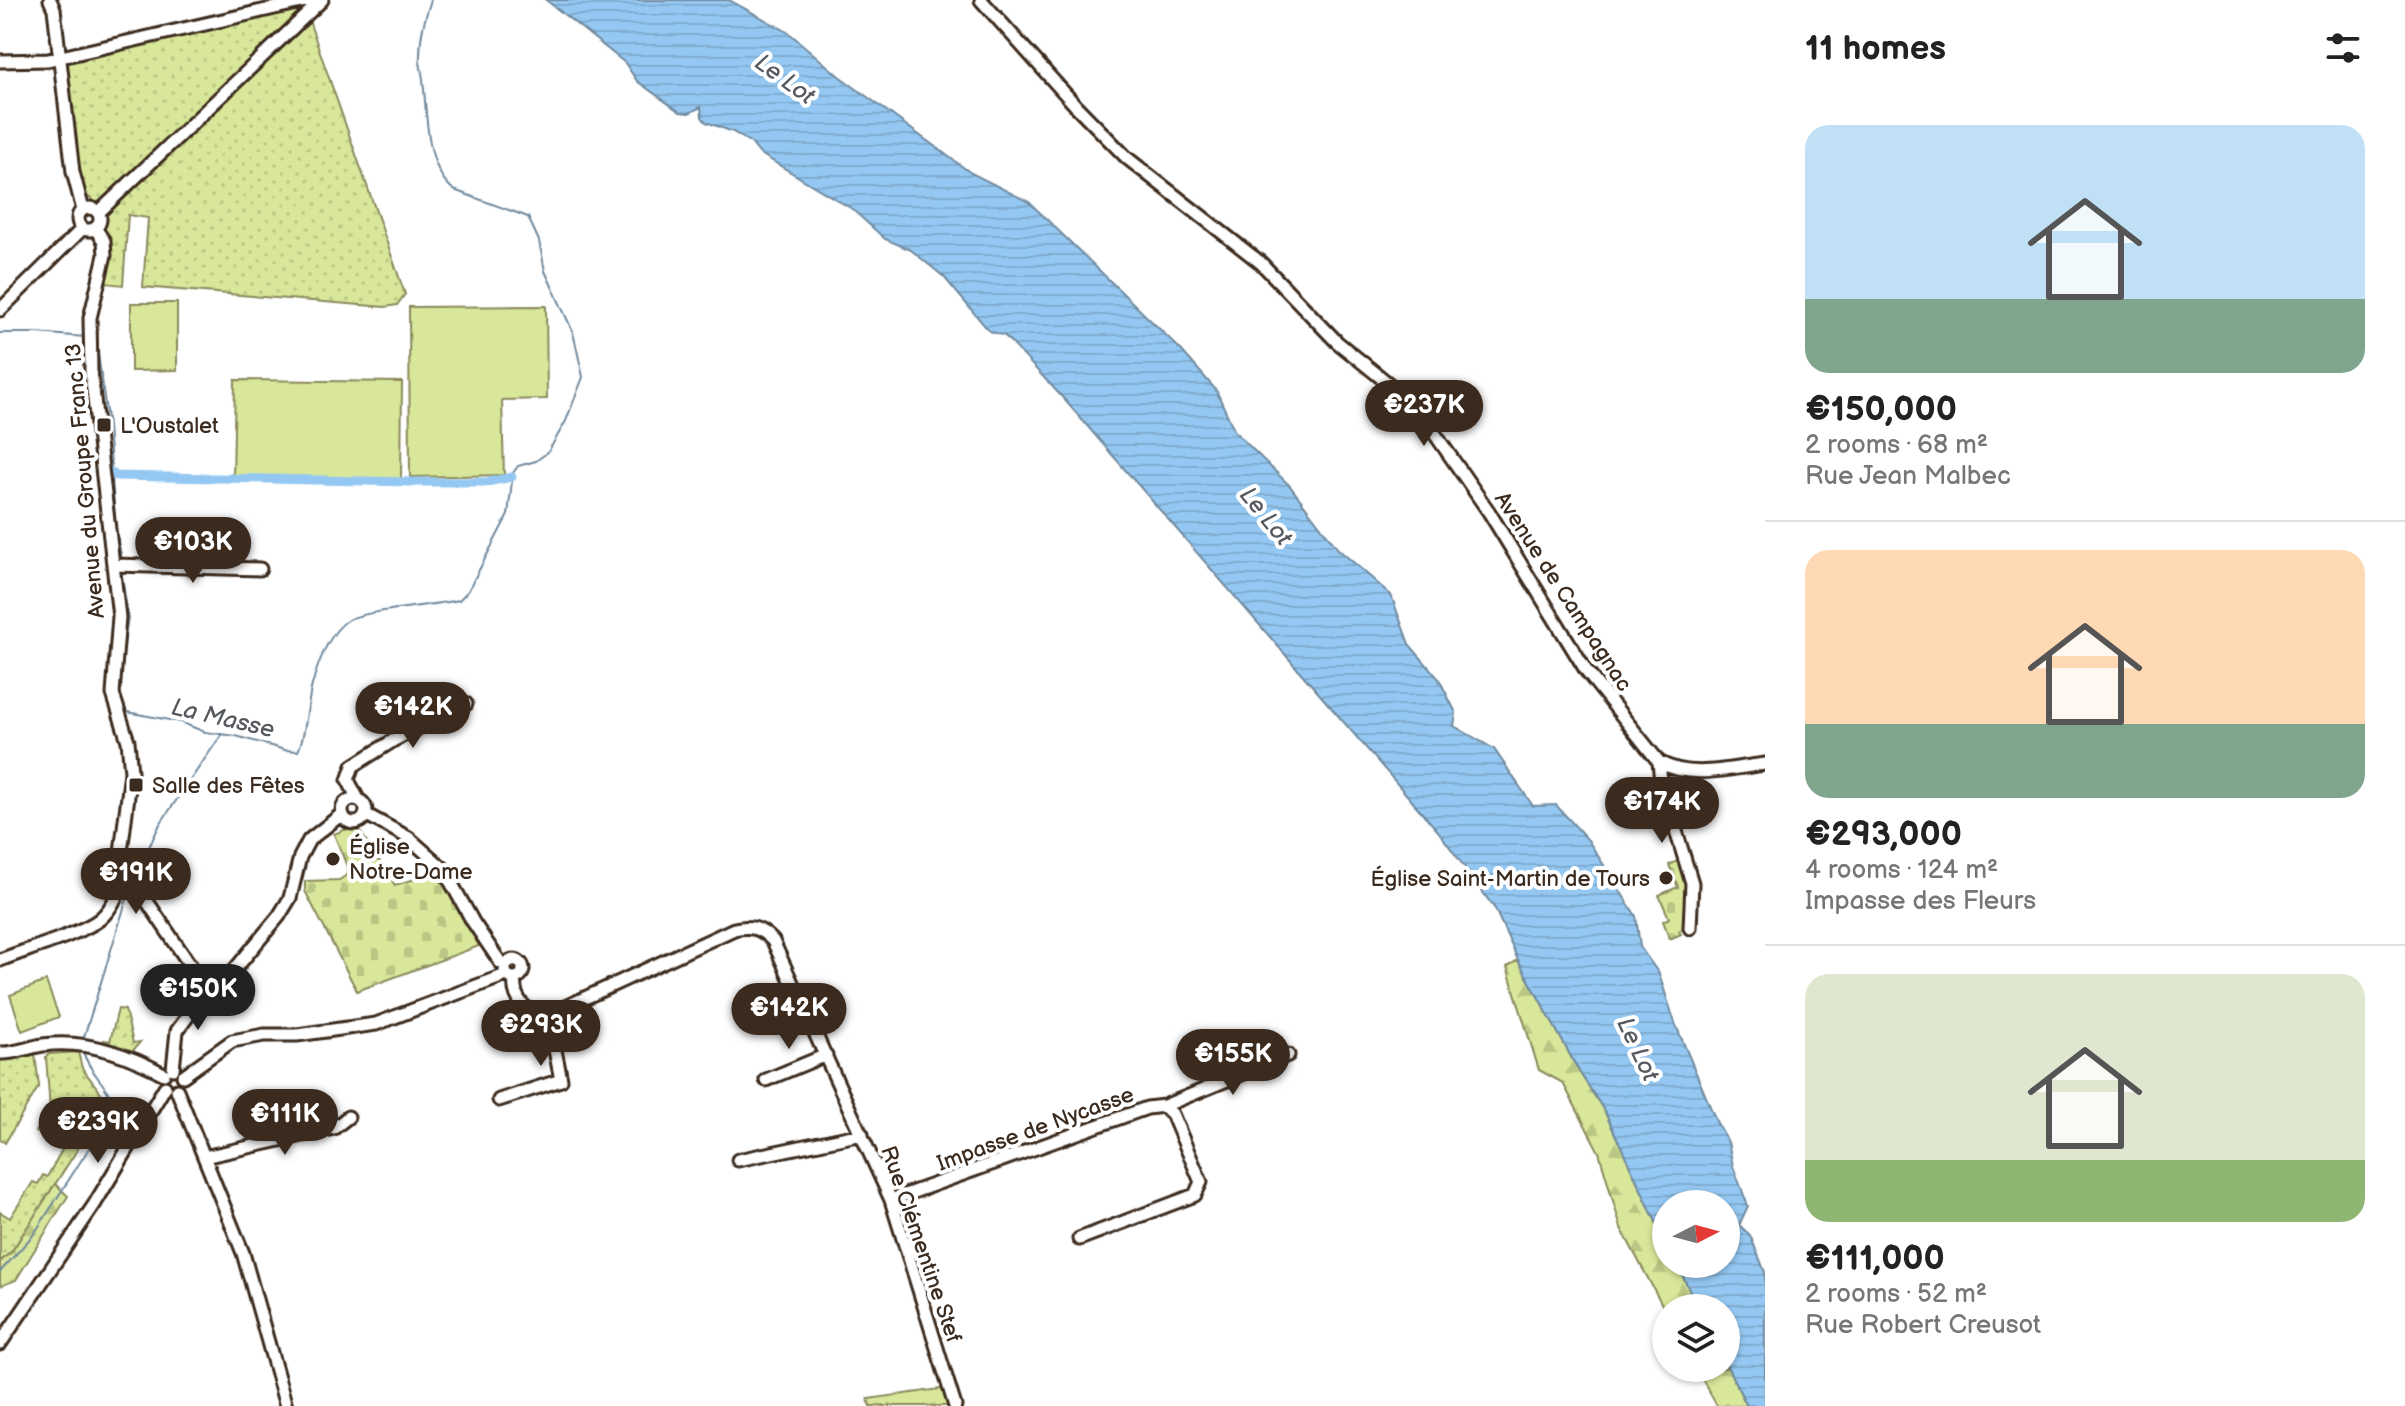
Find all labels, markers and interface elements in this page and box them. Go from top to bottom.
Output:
icon: filters [2321,26,2365,70]
text: 11 homes [1805,28,1946,69]
water label: Le Lot [749,48,821,111]
icon: home [2013,177,2157,321]
street label: Avenue du Groupe Franc 13 [60,342,111,620]
pin: €237K [1368,380,1480,448]
text: €150,000 [1805,389,1957,430]
text: €237K [1383,390,1465,421]
place label: L'Oustalet [120,413,219,440]
marker: L'Oustalet [95,416,113,434]
text: 2 rooms · 68 m² [1805,430,1988,461]
text: Rue Jean Malbec [1805,461,2011,492]
water label: Le Lot [1233,481,1298,552]
street label: Avenue de Campagnac [1488,487,1637,697]
pin: €103K [137,517,249,585]
text: €103K [153,527,233,558]
icon: home [2013,602,2157,746]
pin: €142K [357,682,469,750]
text: €142K [373,692,453,723]
water label: La Masse [169,693,277,744]
place label: Salle des Fêtes [152,773,305,800]
marker: Salle des Fêtes [127,776,145,794]
pin: €174K [1606,777,1718,845]
text: €174K [1623,787,1701,818]
text: €293,000 [1805,814,1962,855]
place label: Église Notre-Dame [349,833,473,886]
pin: €191K [80,848,192,916]
marker: Église Notre-Dame [324,850,342,868]
text: 4 rooms · 124 m² [1805,855,1998,886]
text: €191K [99,858,173,889]
place label: Église Saint-Martin de Tours [1371,865,1650,893]
marker: Église Saint-Martin de Tours [1657,869,1675,887]
text: Impasse des Fleurs [1805,886,2036,917]
pin: €150K [142,964,254,1032]
text: €150K [158,974,238,1005]
pin: €142K [733,983,845,1051]
text: €142K [749,993,829,1024]
pin: €293K [485,1000,597,1068]
text: €293K [499,1010,583,1041]
water label: Le Lot [1610,1013,1665,1086]
icon: home [2013,1026,2157,1170]
pin: €155K [1177,1029,1289,1097]
text: €155K [1194,1039,1272,1070]
street label: Impasse de Nycasse [933,1081,1138,1178]
pin: €111K [229,1089,341,1157]
pin: €239K [42,1097,154,1165]
text: €111K [250,1099,320,1130]
text: €239K [57,1107,139,1138]
street label: Rue Clémentine Stef [874,1143,967,1347]
north arrow [1652,1190,1740,1278]
map controls [1652,1190,1740,1382]
text: €111,000 [1805,1238,1945,1279]
text: 2 rooms · 52 m² [1805,1279,1987,1310]
button: layers [1652,1294,1740,1382]
text: Rue Robert Creusot [1805,1310,2041,1341]

